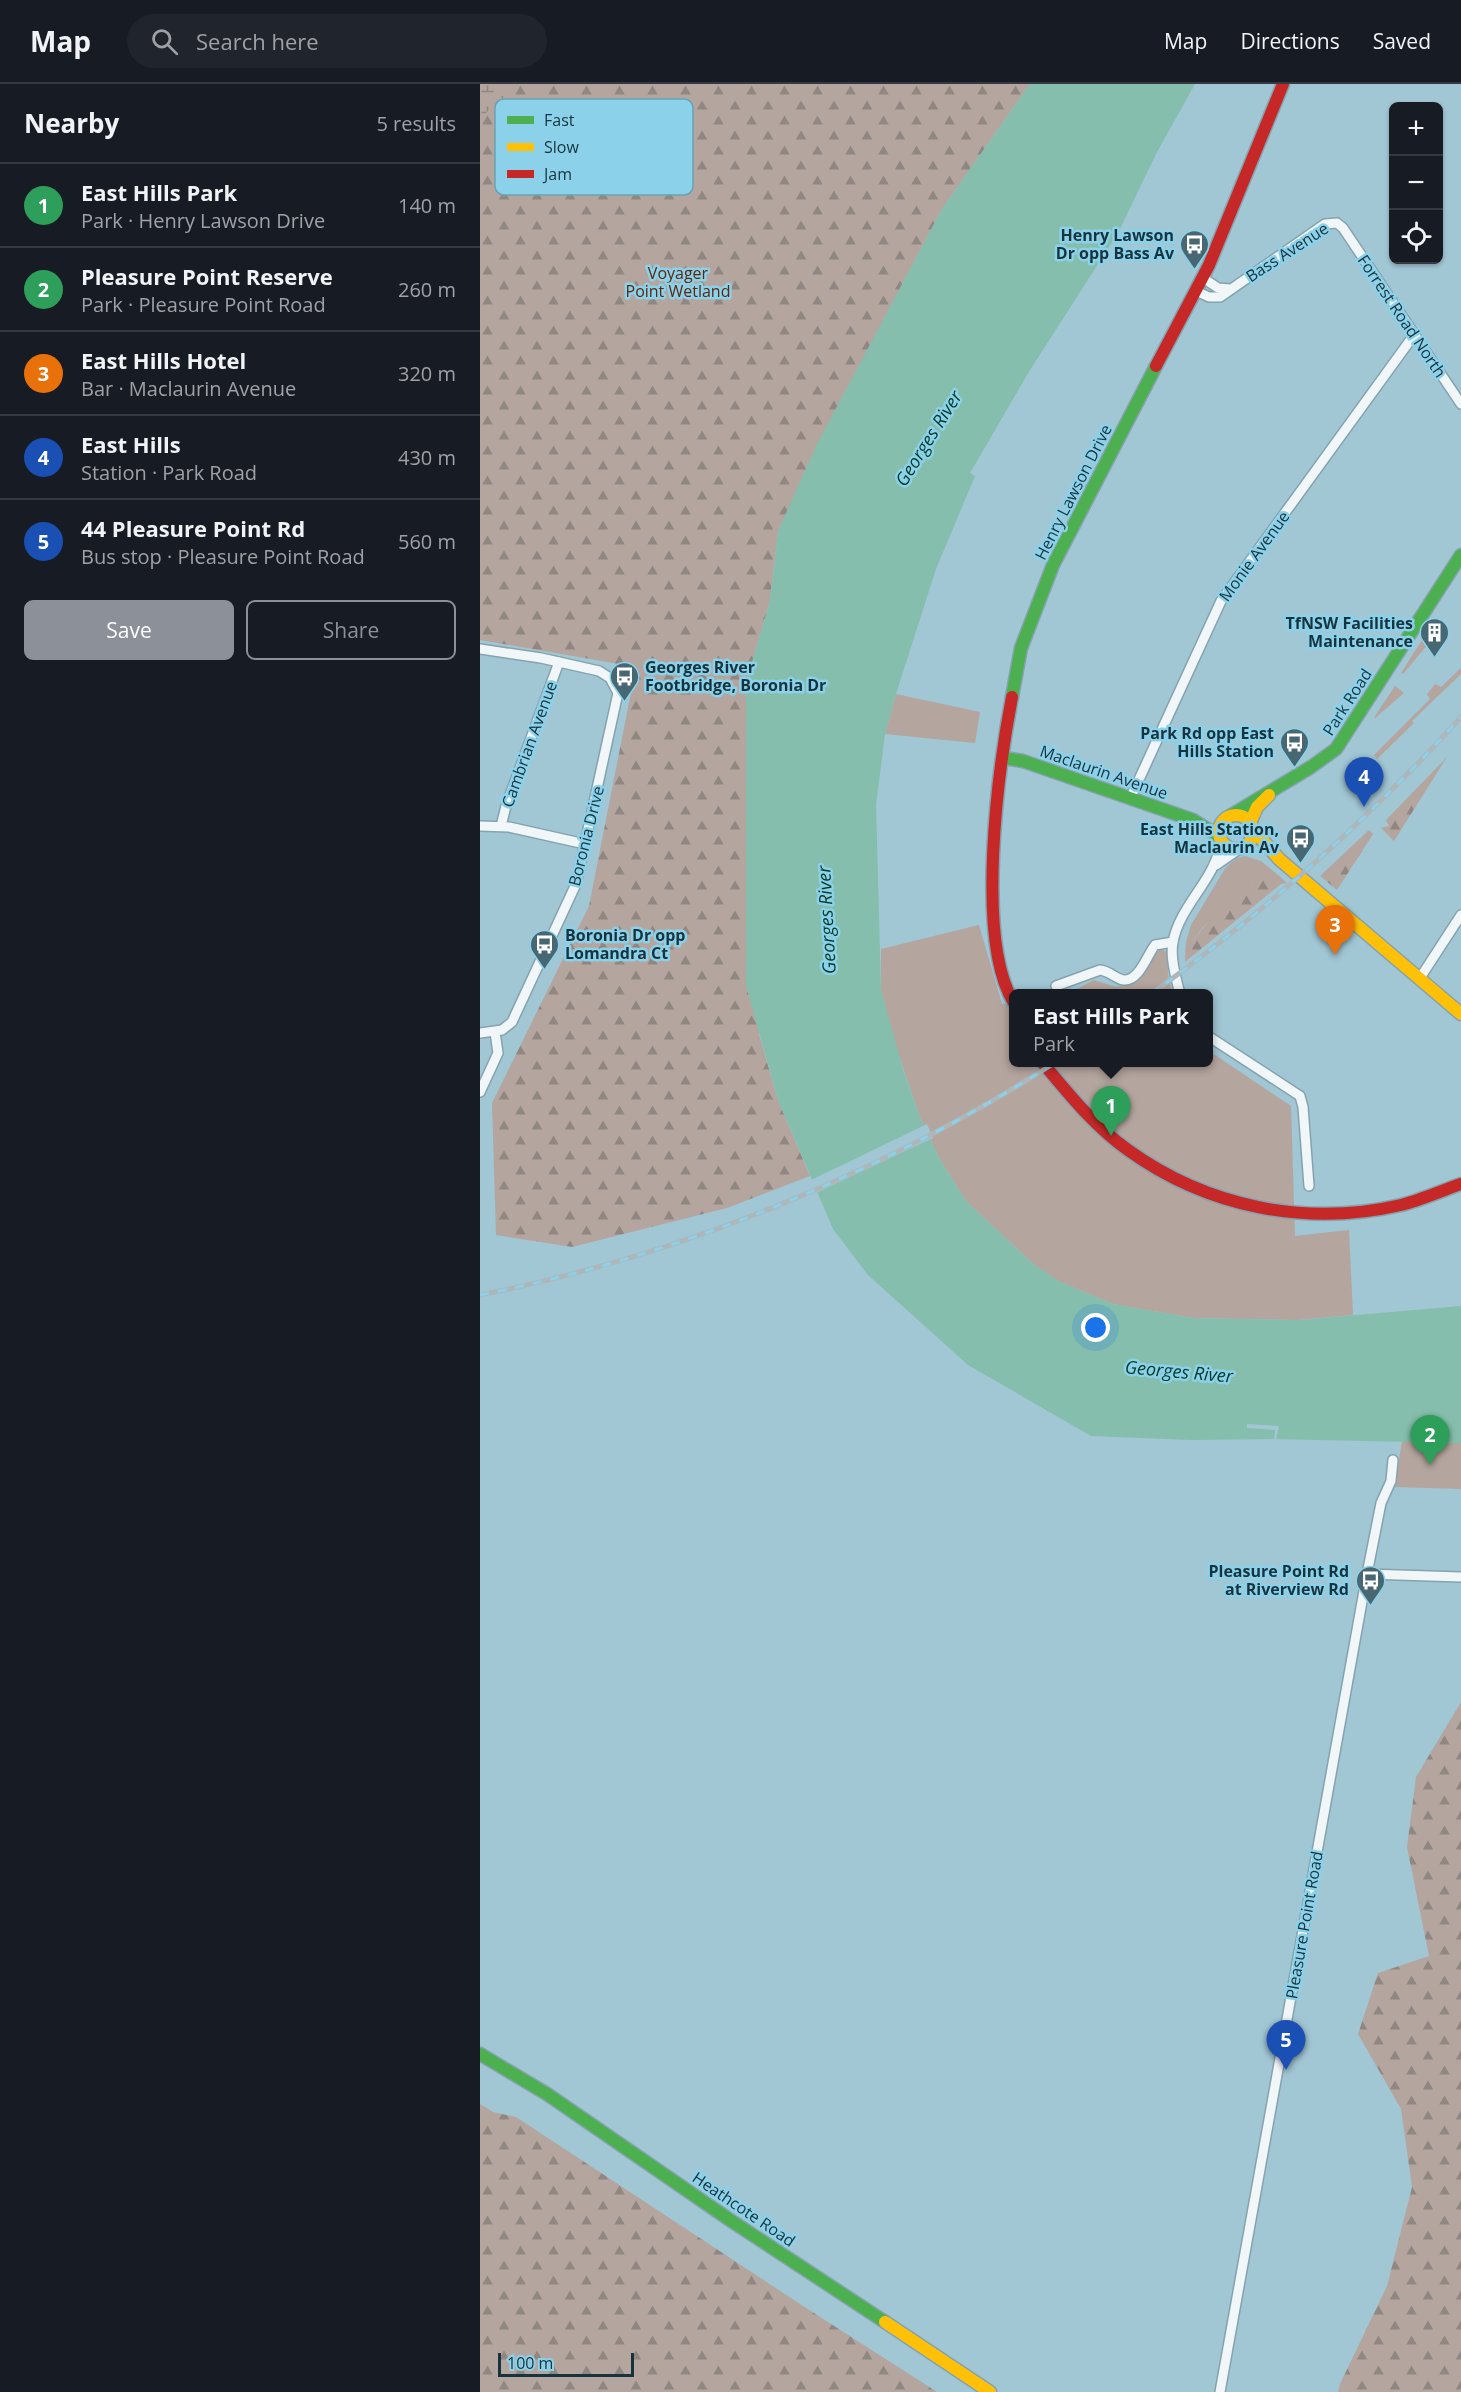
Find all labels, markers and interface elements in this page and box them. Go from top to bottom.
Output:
search box [127,14,547,68]
text: Map [30,22,91,60]
icon: search [148,25,181,58]
text: Search here [196,26,319,56]
text: Map [1164,27,1207,55]
text: Directions [1240,27,1340,55]
text: Saved [1373,27,1431,55]
legend [495,99,693,195]
map controls [1389,102,1443,264]
button: + [1389,102,1443,156]
text: Nearby [24,105,119,141]
text: Fast [544,109,575,131]
text: 5 results [376,110,456,137]
text: Slow [544,136,579,158]
button: − [1389,156,1443,210]
text: Jam [542,163,572,185]
text: East Hills Park [81,177,237,207]
text: 1 [38,192,49,219]
text: 140 m [398,192,456,219]
text: Park · Henry Lawson Drive [81,207,325,234]
button: locate [1389,210,1443,264]
street label: Bass Avenue [1241,217,1333,287]
place label: Henry Lawson Dr opp Bass Av [1056,224,1175,264]
bus stop icon: Henry Lawson Dr opp Bass Av [1179,228,1211,270]
street label: Forrest Road North [1353,250,1451,382]
text: Pleasure Point Reserve [81,261,333,291]
park label: Voyager Point Wetland [626,262,730,302]
text: 2 [38,276,49,303]
text: 260 m [398,276,456,303]
text: Park · Pleasure Point Road [81,291,326,318]
text: East Hills Hotel [81,345,246,375]
text: 3 [38,360,49,387]
text: 320 m [398,360,456,387]
text: Bar · Maclaurin Avenue [81,375,296,402]
water label: Georges River [889,385,967,490]
street label: Henry Lawson Drive [1029,420,1117,564]
text: East Hills [81,429,181,459]
text: 4 [38,444,49,471]
text: 430 m [398,444,456,471]
text: Station · Park Road [81,459,257,486]
street label: Monie Avenue [1214,506,1294,606]
text: 44 Pleasure Point Rd [81,513,305,543]
text: 5 [38,528,49,555]
text: 560 m [398,528,456,555]
text: Bus stop · Pleasure Point Road [81,543,365,570]
button: Save [24,600,234,660]
button: Share [246,600,456,660]
place label: TfNSW Facilities Maintenance [1286,612,1413,652]
building icon: TfNSW Facilities Maintenance [1418,616,1450,658]
place label: Georges River Footbridge, Boronia Dr [645,656,826,696]
bus stop icon: Georges River Footbridge, Boronia Dr [608,660,640,702]
street label: Park Road [1317,664,1377,740]
street label: Cambrian Avenue [496,678,562,810]
place label: Park Rd opp East Hills Station [1140,722,1274,762]
bus stop icon: Park Rd opp East Hills Station [1279,726,1311,768]
street label: Maclaurin Avenue [1037,740,1171,804]
pin: 4 [1344,758,1384,807]
street label: Boronia Drive [563,784,609,888]
place label: East Hills Station, Maclaurin Av [1140,818,1280,858]
bus stop icon: East Hills Station, Maclaurin Av [1284,822,1316,864]
water label: Georges River [811,864,841,975]
pin: 3 [1316,906,1354,955]
place label: Boronia Dr opp Lomandra Ct [565,924,685,964]
bus stop icon: Boronia Dr opp Lomandra Ct [528,928,560,970]
popup [1009,989,1213,1067]
text: East Hills Park [1033,1000,1189,1030]
text: Park [1033,1030,1075,1057]
pin: 1 [1092,1086,1130,1136]
your location [1081,1313,1110,1342]
water label: Georges River [1124,1354,1235,1388]
pin: 2 [1410,1416,1450,1465]
place label: Pleasure Point Rd at Riverview Rd [1208,1560,1349,1600]
bus stop icon: Pleasure Point Rd at Riverview Rd [1354,1564,1386,1606]
street label: Pleasure Point Road [1280,1849,1328,2001]
pin: 5 [1266,2020,1306,2070]
street label: Heathcote Road [688,2166,800,2252]
scale bar [498,2350,634,2378]
text: 100 m [507,2352,553,2374]

